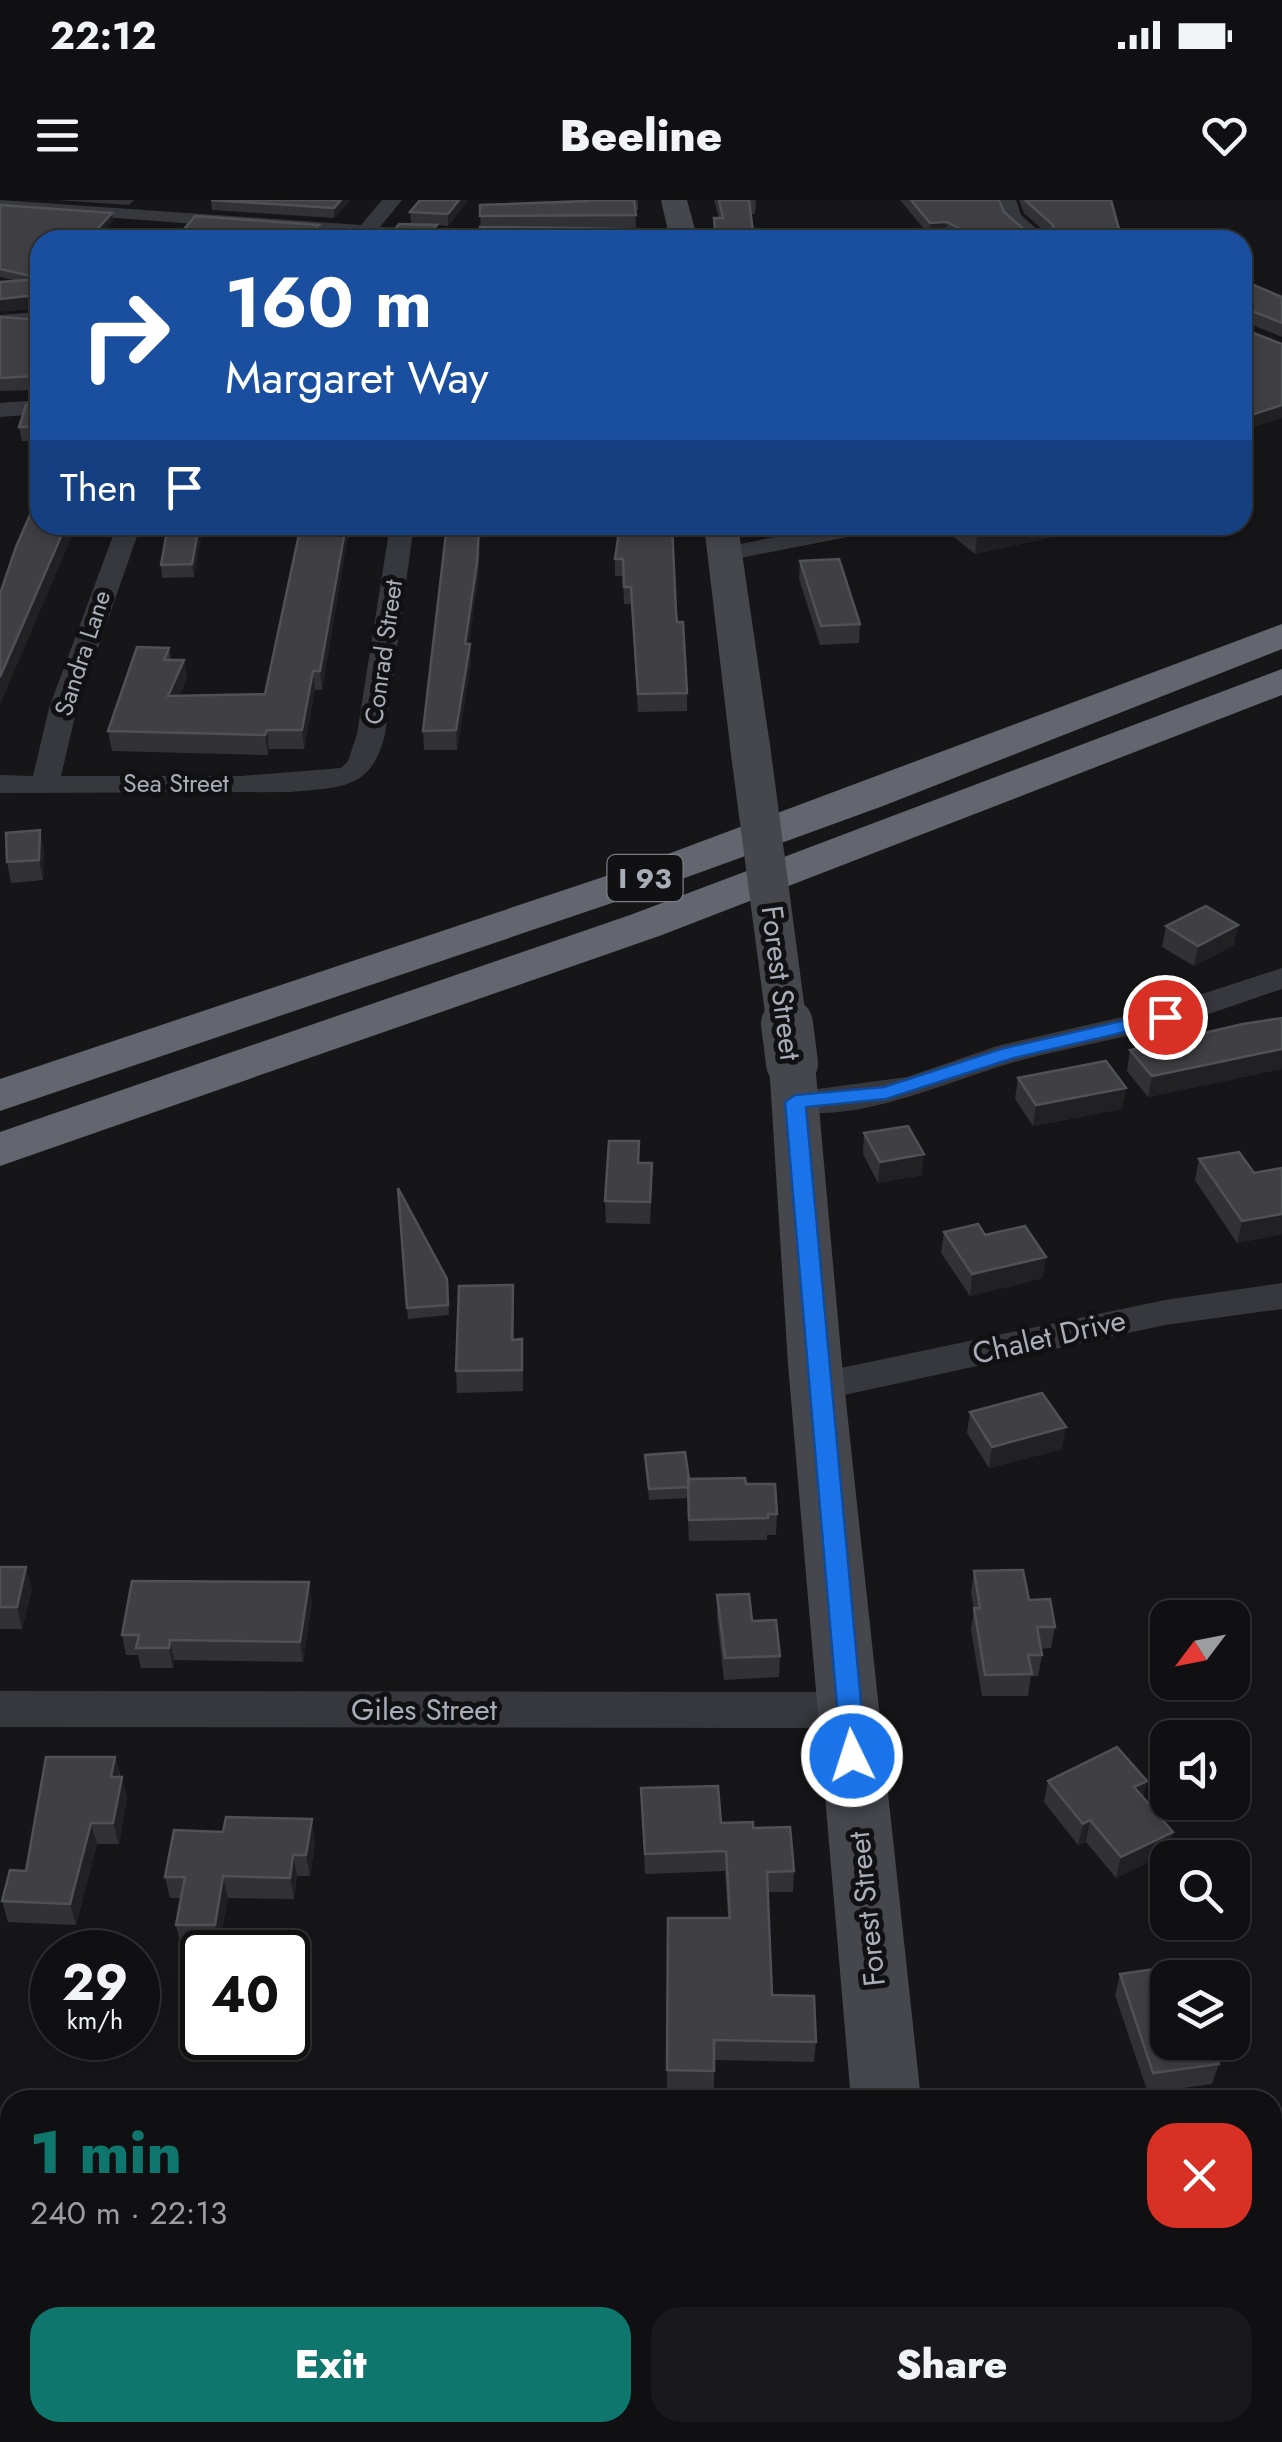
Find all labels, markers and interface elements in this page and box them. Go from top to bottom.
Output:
text: 22:12 [50,8,156,63]
text: Beeline [560,103,722,168]
icon: menu [30,108,85,163]
icon: heart [1197,108,1252,163]
text: 160 m [225,252,432,353]
icon: right [60,270,190,400]
text: Margaret Way [225,345,489,410]
text: Then [60,460,137,515]
icon: arrive [157,460,212,515]
street label: Conrad Street [355,577,411,727]
street label: Sandra Lane [45,585,119,721]
street label: Sea Street [123,765,229,801]
road number: I 93 [608,855,682,901]
street label: Forest Street [751,903,812,1064]
pin [1123,975,1208,1060]
icon: arrive [1138,990,1193,1045]
street label: Chalet Drive [968,1298,1130,1375]
north arrow [1150,1600,1250,1700]
map controls [1150,1600,1250,2060]
street label: Giles Street [351,1688,498,1731]
position arrow [800,1704,904,1808]
button: sound [1150,1720,1250,1820]
street label: Forest Street [837,1829,896,1989]
button: search [1150,1840,1250,1940]
speed limit sign: 40 [180,1930,310,2060]
text: 29 [62,1946,128,2019]
button: layers [1150,1960,1250,2060]
text: km/h [67,2002,123,2038]
text: 1 min [30,2109,182,2196]
button: close [1147,2123,1252,2228]
text: 240 m · 22:13 [30,2190,227,2236]
button: Exit [30,2307,631,2422]
button: Share [651,2307,1252,2422]

